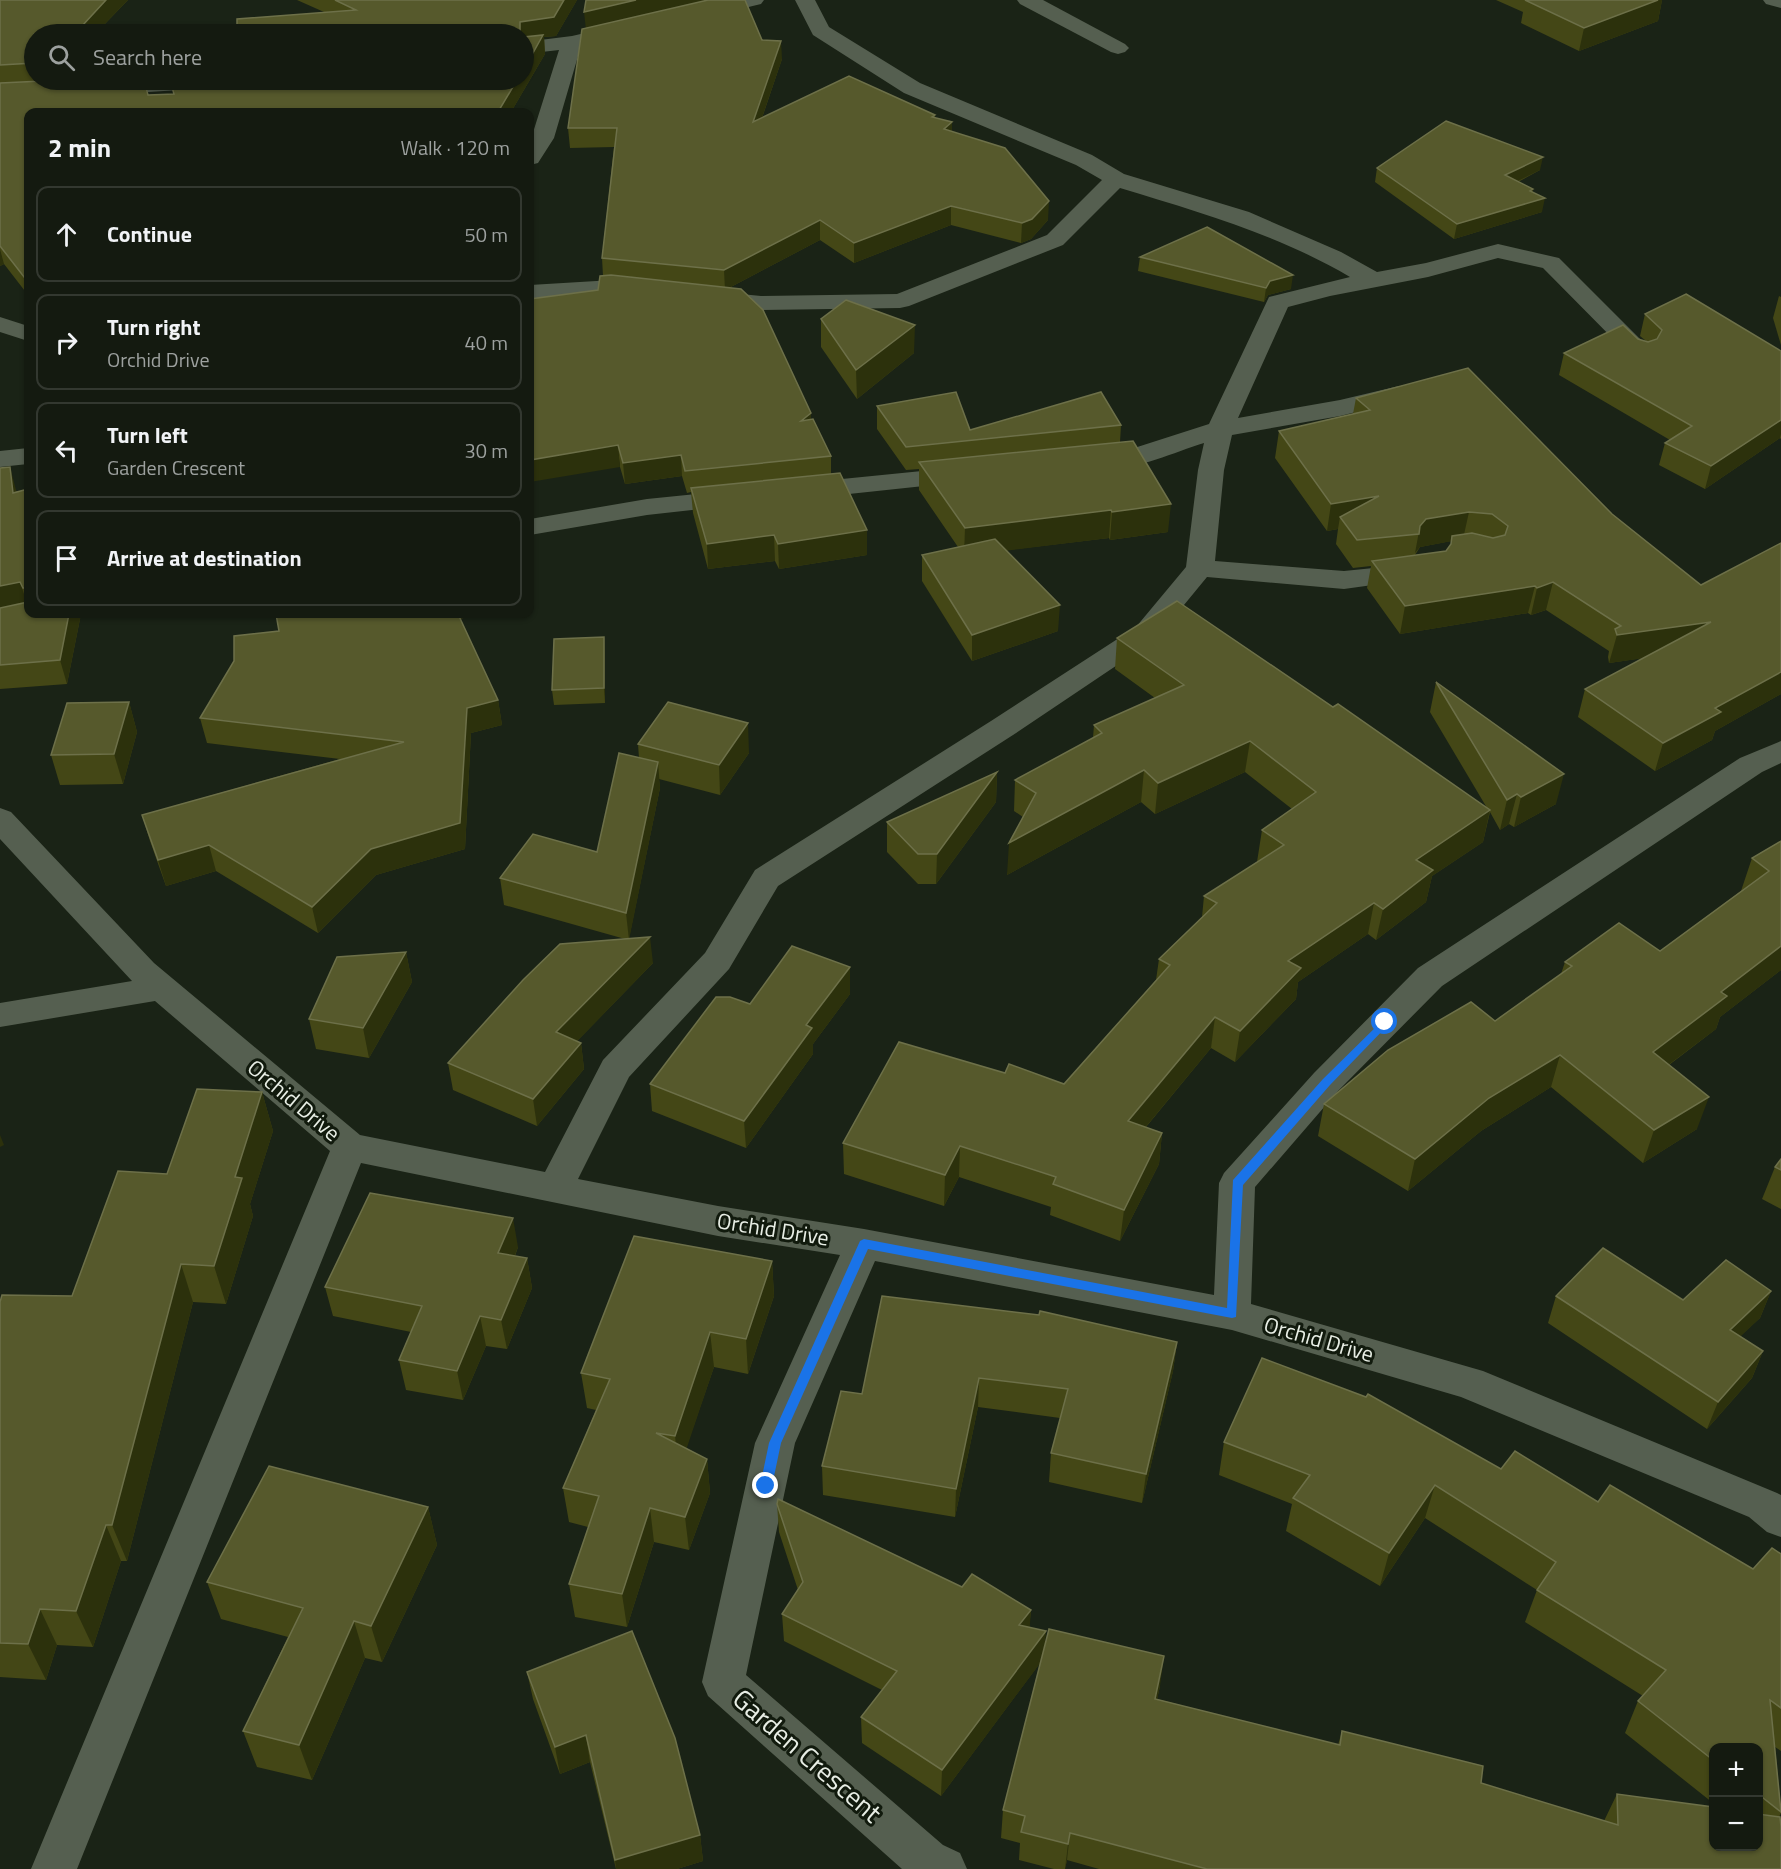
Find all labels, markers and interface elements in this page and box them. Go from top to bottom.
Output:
search box [24,24,534,90]
text: Search here [93,40,202,74]
icon: search [45,41,78,74]
text: 2 min [48,128,111,167]
text: Walk · 120 m [401,132,510,163]
text: Continue [107,217,192,251]
icon: ahead [50,218,83,251]
text: 50 m [464,219,508,250]
text: Turn right [107,310,201,344]
icon: right [50,326,83,359]
text: 40 m [464,327,508,358]
text: Orchid Drive [107,344,209,375]
text: Turn left [107,418,188,452]
icon: left [50,434,83,467]
text: 30 m [464,435,508,466]
text: Garden Crescent [107,452,245,483]
text: Arrive at destination [107,541,302,575]
icon: arrive [50,542,83,575]
route start [1371,1008,1397,1034]
street label: Orchid Drive [240,1051,348,1149]
street label: Orchid Drive [715,1203,831,1255]
street label: Orchid Drive [1260,1307,1378,1371]
route end [752,1472,778,1498]
street label: Garden Crescent [724,1678,892,1832]
map controls [1709,1743,1763,1851]
button: + [1709,1743,1763,1797]
button: − [1709,1797,1763,1851]

